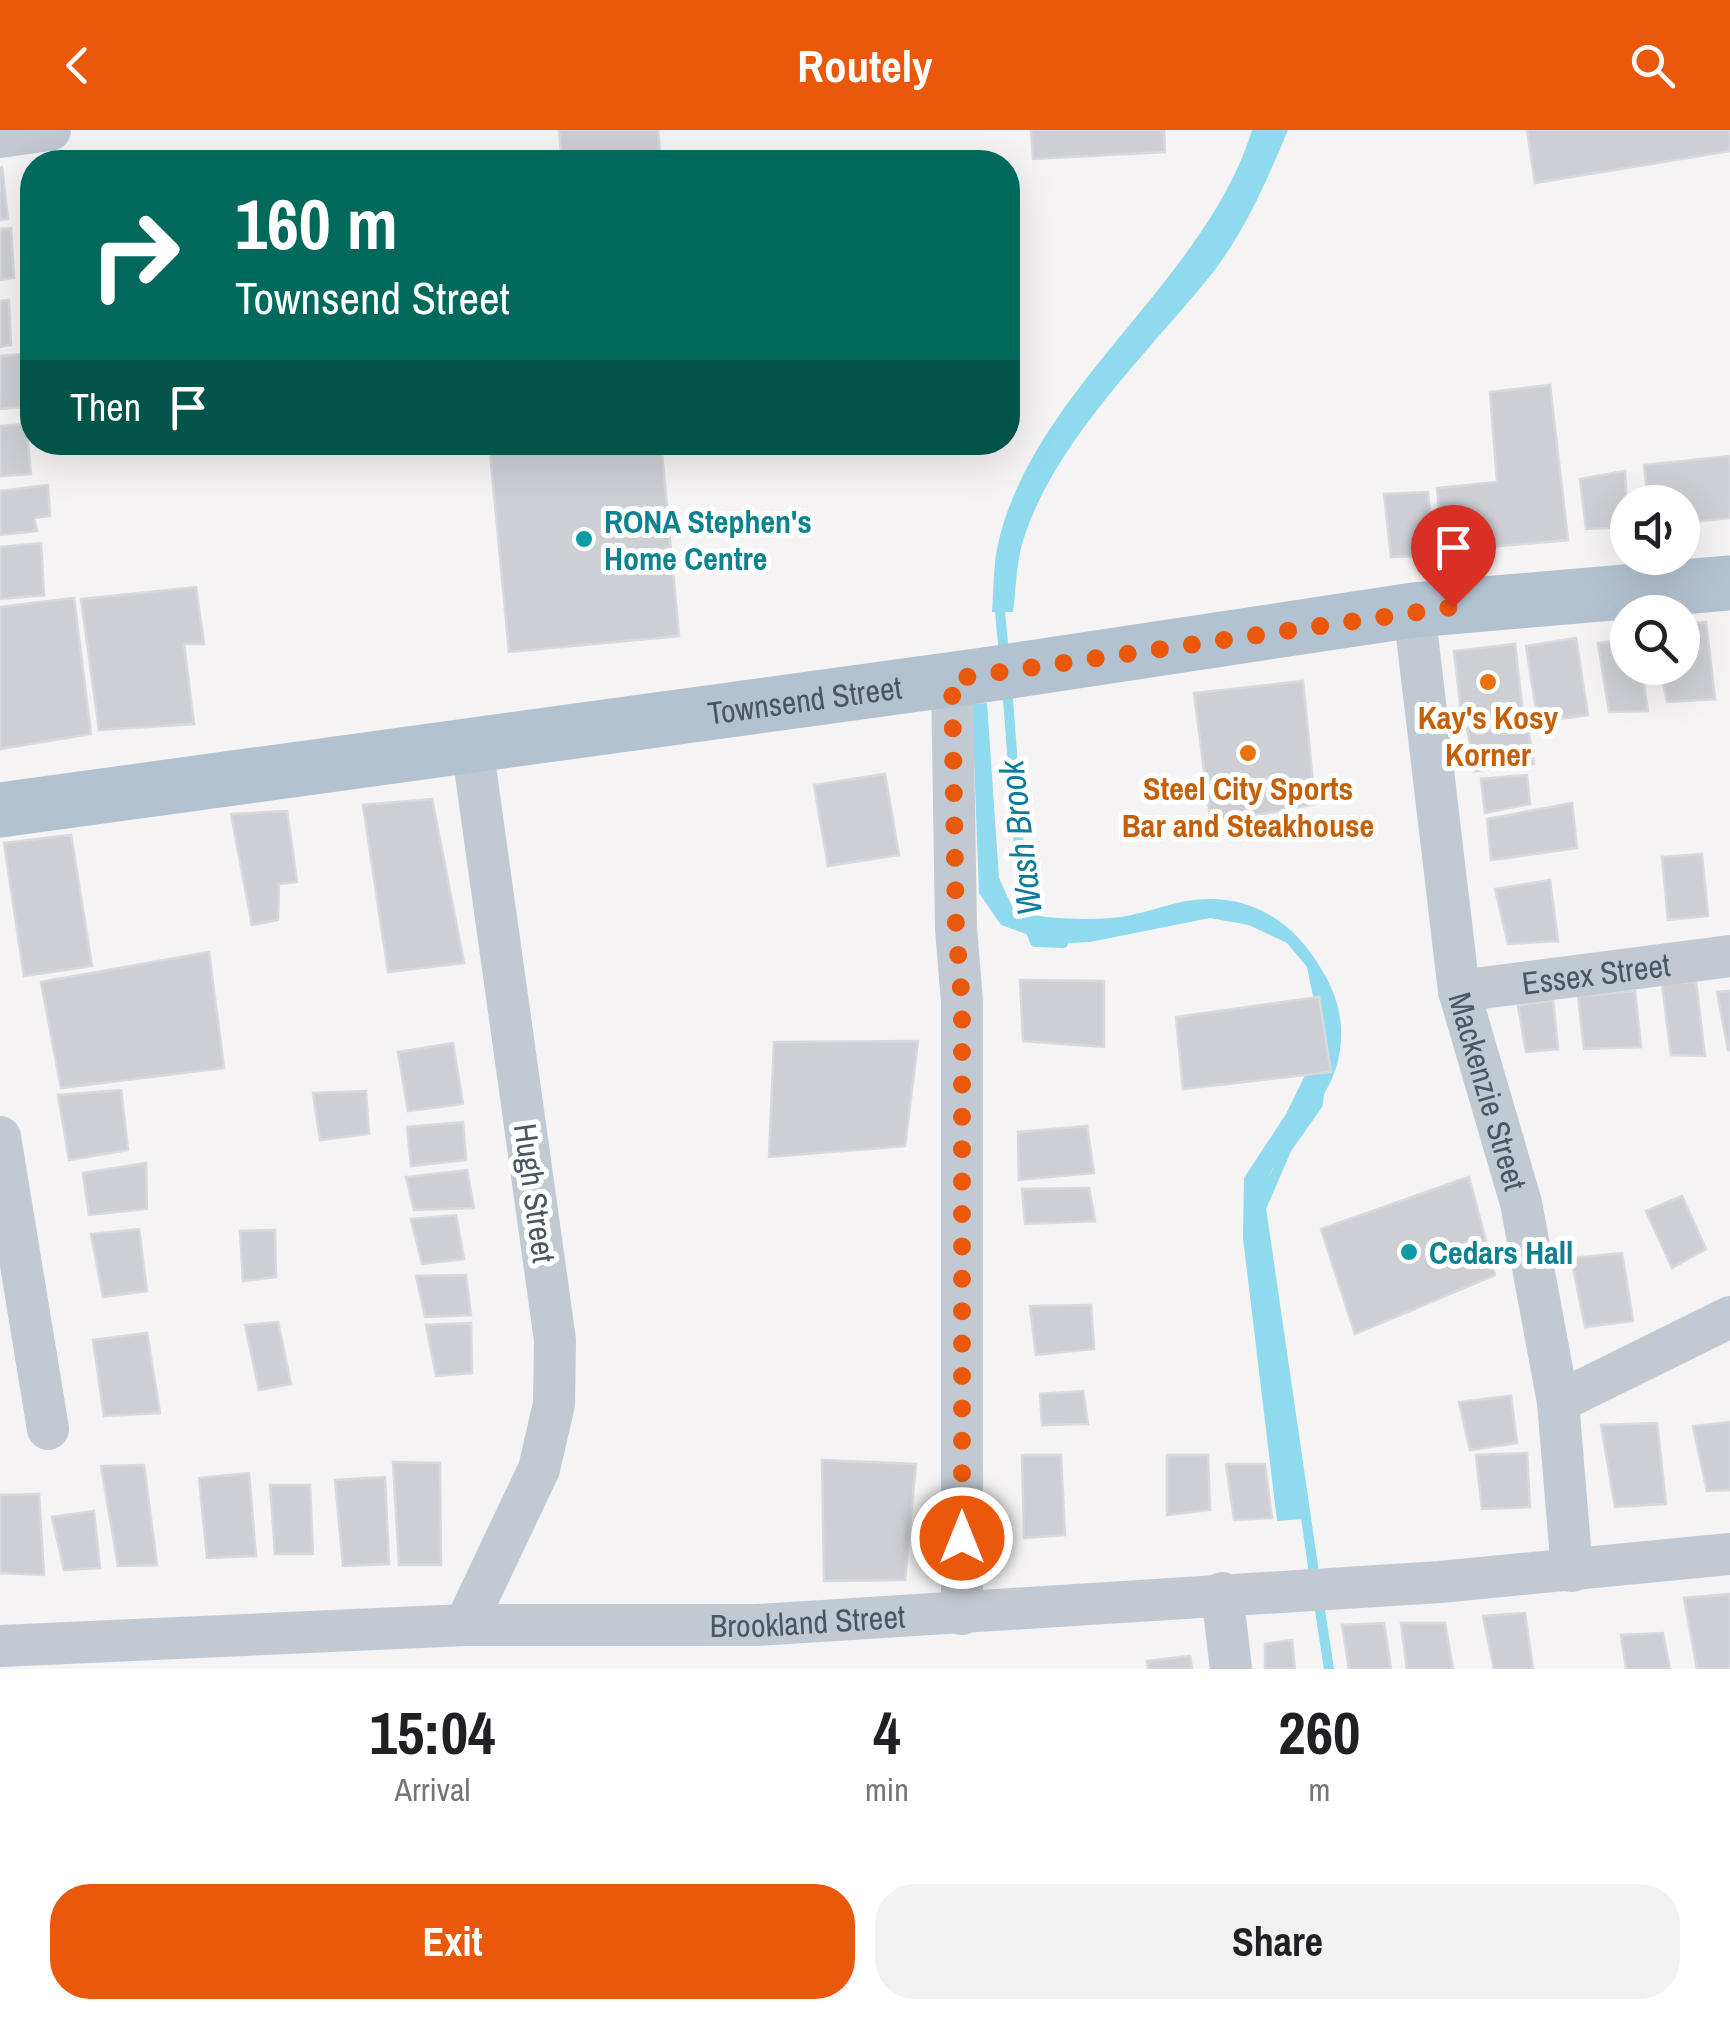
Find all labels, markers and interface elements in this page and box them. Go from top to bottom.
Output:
text: Routely [797,35,933,96]
icon: back [50,38,105,93]
icon: search [1625,38,1680,93]
text: 160 m [235,177,398,271]
icon: right [70,190,200,320]
text: Townsend Street [235,267,510,328]
icon: arrive [161,380,216,435]
text: Then [70,382,141,433]
map controls [1610,485,1700,685]
button: sound [1610,485,1700,575]
place label: RONA Stephen's Home Centre [604,500,812,580]
pin [1411,505,1496,608]
icon: arrive [1426,520,1481,575]
marker: RONA Stephen's Home Centre [573,528,595,550]
button: search [1610,595,1700,685]
street label: Townsend Street [705,665,904,734]
marker: Kay's Kosy Korner [1477,671,1499,693]
place label: Kay's Kosy Korner [1418,696,1559,776]
marker: Steel City Sports Bar and Steakhouse [1237,742,1259,764]
water label: Wash Brook [987,756,1053,918]
place label: Steel City Sports Bar and Steakhouse [1122,767,1374,847]
street label: Essex Street [1519,942,1672,1004]
street label: Mackenzie Street [1439,987,1538,1195]
street label: Hugh Street [504,1121,566,1265]
place label: Cedars Hall [1429,1231,1573,1274]
marker: Cedars Hall [1398,1241,1420,1263]
position arrow [910,1486,1014,1590]
street label: Brookland Street [710,1594,906,1647]
text: 15:04 [370,1692,495,1773]
text: 4 [873,1692,901,1773]
text: 260 [1278,1692,1360,1773]
text: Arrival [395,1768,470,1811]
text: min [865,1768,909,1811]
text: m [1308,1768,1330,1811]
button: Exit [50,1884,855,1999]
button: Share [875,1884,1680,1999]

